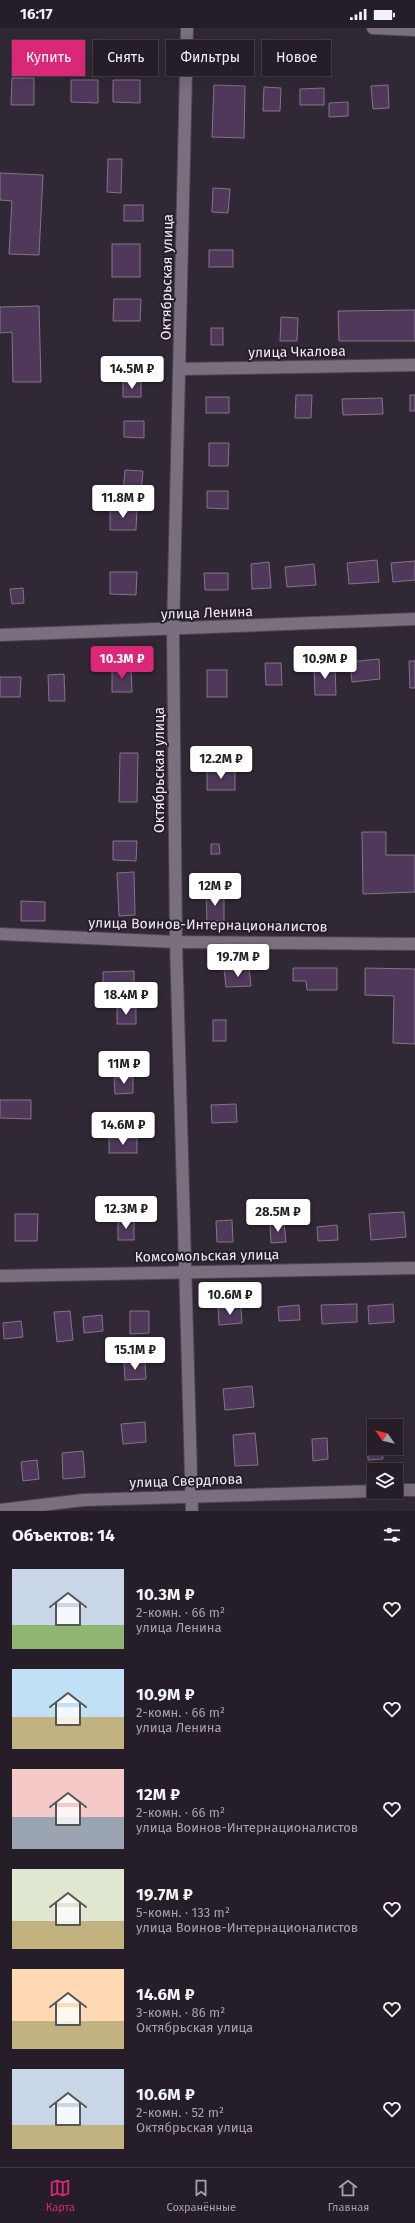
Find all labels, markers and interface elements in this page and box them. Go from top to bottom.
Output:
text: 16:17 [20,5,53,23]
chip: Купить [12,40,85,76]
chip: Снять [93,40,158,76]
chip: Фильтры [166,40,254,76]
chip: Новое [262,40,331,76]
street label: Октябрьская улица [157,214,177,340]
street label: улица Чкалова [248,343,346,361]
pin: 14.5M ₽ [95,356,169,390]
text: 14.5M ₽ [110,361,154,376]
pin: 11.8M ₽ [86,485,160,519]
text: 11.8M ₽ [101,490,145,505]
street label: улица Ленина [161,603,253,623]
pin: 10.3M ₽ [85,646,159,680]
pin: 10.9M ₽ [288,646,362,680]
text: 10.3M ₽ [100,651,144,666]
text: 10.9M ₽ [303,651,347,666]
street label: Октябрьская улица [151,707,168,833]
pin: 12.2M ₽ [184,746,258,780]
text: 12.2M ₽ [199,751,243,766]
pin: 12M ₽ [187,873,243,907]
text: 12M ₽ [198,878,232,893]
street label: улица Воинов-Интернационалистов [88,914,328,936]
pin: 19.7M ₽ [201,944,275,978]
text: 19.7M ₽ [216,949,260,964]
pin: 18.4M ₽ [89,982,163,1016]
text: 18.4M ₽ [104,987,148,1002]
pin: 11M ₽ [96,1051,152,1085]
text: 11M ₽ [108,1056,140,1071]
pin: 14.6M ₽ [86,1112,160,1146]
text: 14.6M ₽ [101,1117,145,1132]
pin: 12.3M ₽ [89,1196,163,1230]
pin: 28.5M ₽ [241,1199,315,1233]
text: 12.3M ₽ [104,1201,148,1216]
text: 28.5M ₽ [255,1204,301,1219]
street label: Комсомольская улица [135,1246,279,1266]
pin: 10.6M ₽ [193,1282,267,1316]
text: 10.6M ₽ [208,1287,253,1302]
pin: 15.1M ₽ [98,1337,172,1371]
text: 15.1M ₽ [114,1342,156,1357]
north arrow [367,1419,403,1455]
map controls [367,1419,403,1499]
button: layers [367,1463,403,1499]
street label: улица Свердлова [129,1471,243,1491]
icon: filters [381,1524,403,1546]
text: Объектов: 14 [12,1525,115,1546]
text: 10.3M ₽ [136,1584,195,1605]
icon: home [44,1585,92,1633]
icon: heart [381,1598,403,1620]
text: 2-комн. · 66 m² [136,1605,225,1620]
text: улица Ленина [136,1620,222,1635]
text: 10.9M ₽ [136,1684,195,1705]
icon: home [44,1685,92,1733]
icon: heart [381,1698,403,1720]
text: 2-комн. · 66 m² [136,1705,225,1720]
text: улица Ленина [136,1720,222,1735]
text: 12M ₽ [136,1784,180,1805]
icon: home [44,1785,92,1833]
icon: heart [381,1798,403,1820]
text: 2-комн. · 66 m² [136,1805,225,1820]
text: улица Воинов-Интернационалистов [136,1820,358,1835]
text: 19.7M ₽ [136,1884,193,1905]
icon: home [44,1885,92,1933]
icon: heart [381,1898,403,1920]
text: 5-комн. · 133 m² [136,1905,230,1920]
text: улица Воинов-Интернационалистов [136,1920,358,1935]
text: 14.6M ₽ [136,1984,195,2005]
icon: home [44,1985,92,2033]
icon: heart [381,1998,403,2020]
text: 3-комн. · 86 m² [136,2005,225,2020]
text: Октябрьская улица [136,2020,253,2035]
text: 10.6M ₽ [136,2084,195,2105]
icon: home [44,2085,92,2133]
icon: heart [381,2098,403,2120]
text: 2-комн. · 52 m² [136,2105,224,2120]
text: Октябрьская улица [136,2120,253,2135]
tab: Карта [46,2177,75,2214]
tab: Сохранённые [166,2177,236,2214]
tab: Главная [328,2177,369,2214]

